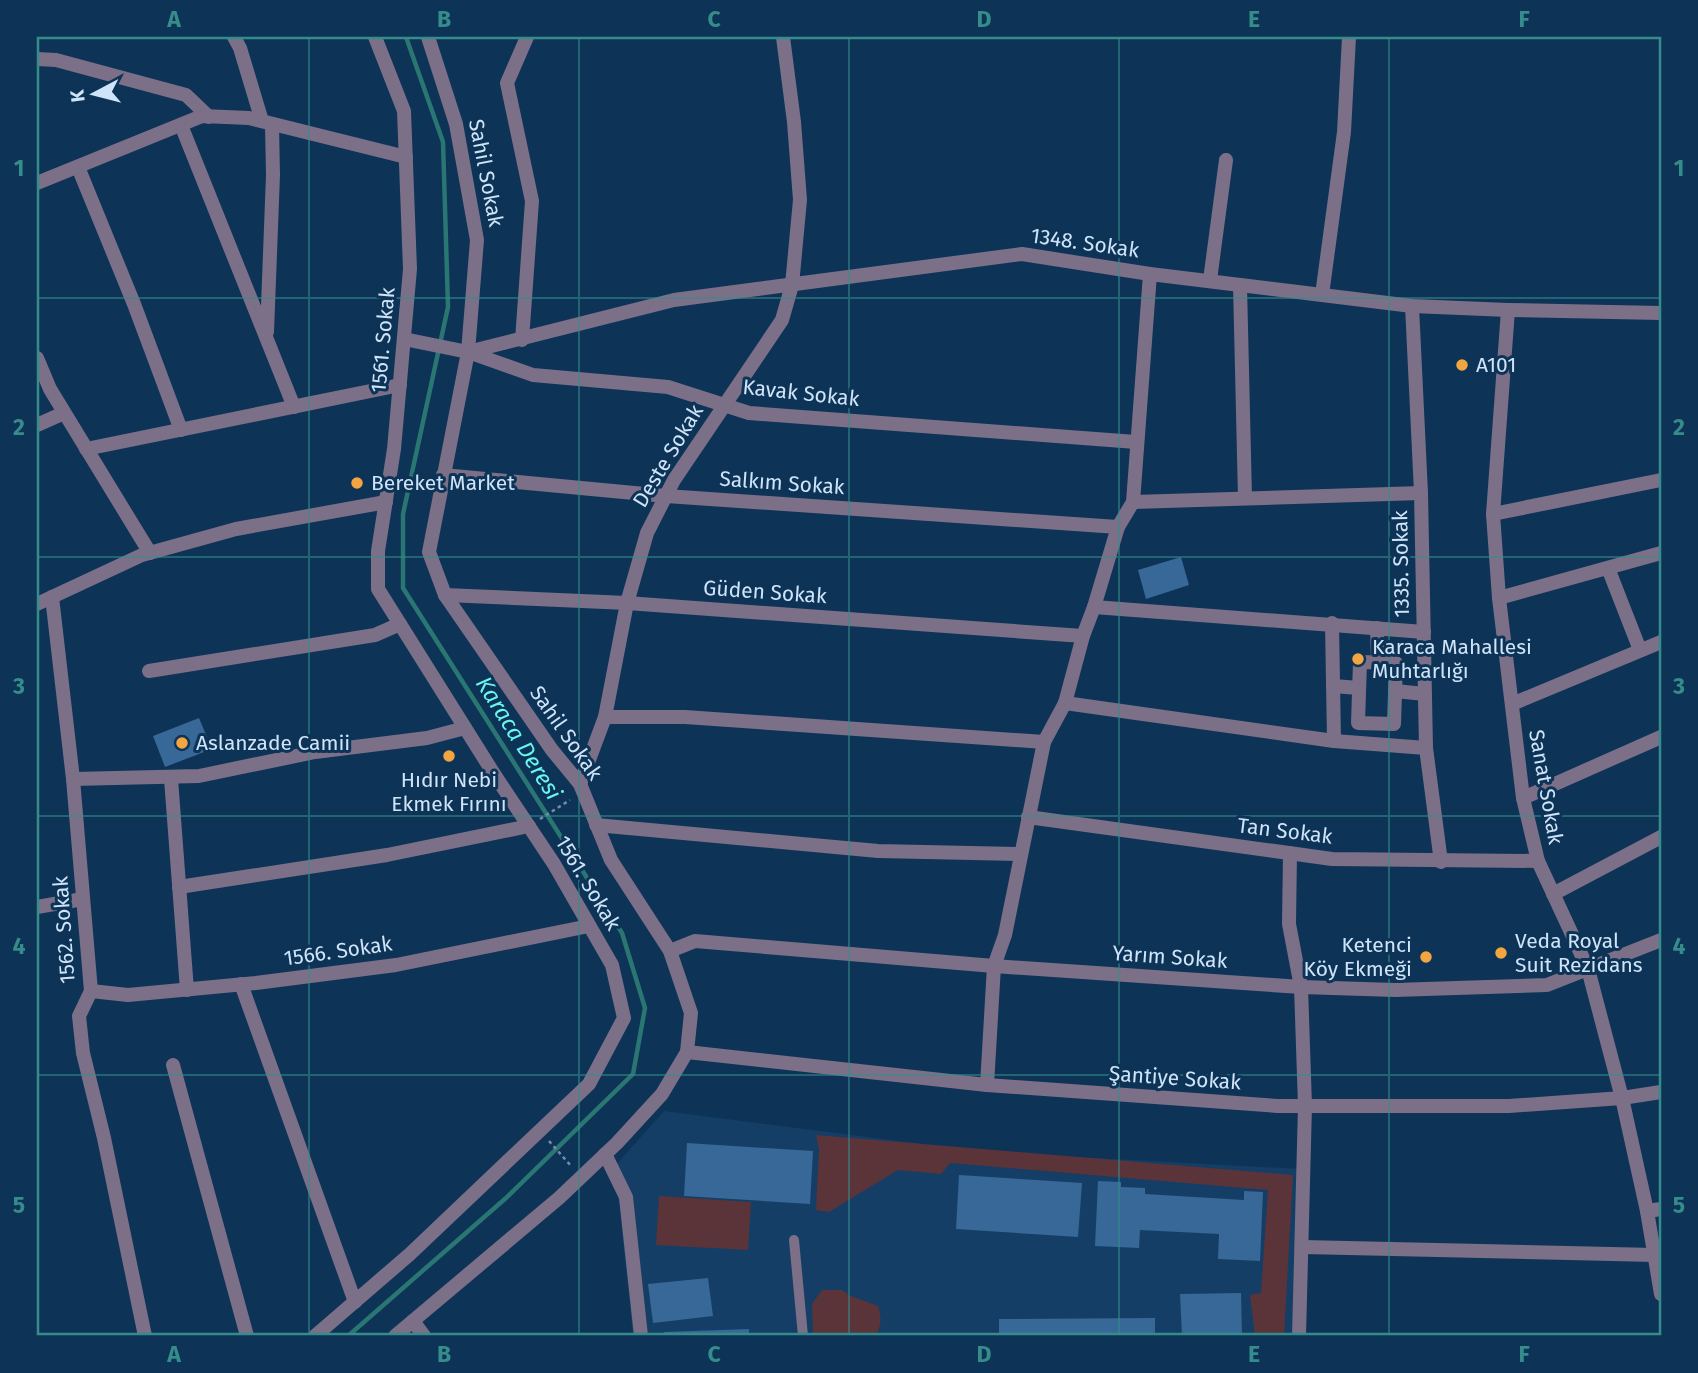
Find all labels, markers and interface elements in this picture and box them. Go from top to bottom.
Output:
text: A [166,5,181,33]
text: B [437,5,451,33]
text: C [707,5,721,33]
text: D [977,5,992,33]
text: E [1248,5,1260,33]
text: F [1518,5,1530,33]
north arrow [60,60,130,130]
text: K [65,88,90,103]
street label: Sahil Sokak [463,117,509,229]
text: 1 [14,154,24,182]
text: 1 [1674,154,1684,182]
street label: 1348. Sokak [1029,223,1141,264]
street label: 1561. Sokak [365,286,401,394]
place label: A101 [1476,352,1516,378]
marker: A101 [1454,357,1470,373]
street label: Kavak Sokak [741,374,861,412]
street label: Deste Sokak [627,400,709,512]
text: 2 [13,413,25,441]
text: 2 [1673,413,1685,441]
street label: Salkım Sokak [719,466,846,500]
place label: Bereket Market [371,470,515,496]
marker: Bereket Market [349,475,365,491]
street label: 1335. Sokak [1387,510,1415,618]
street label: Güden Sokak [702,575,828,609]
place label: Karaca Mahallesi Muhtarlığı [1372,634,1532,684]
marker: Karaca Mahallesi Muhtarlığı [1350,651,1366,667]
water label: Karaca Deresi [470,671,568,805]
text: 3 [12,672,25,700]
text: 3 [1672,672,1685,700]
street label: Sahil Sokak [524,681,608,785]
street label: Sanat Sokak [1523,728,1569,847]
place label: Aslanzade Camii [196,730,350,756]
marker: Aslanzade Camii [174,735,190,751]
marker: Hıdır Nebi Ekmek Fırını [441,748,457,764]
place label: Hıdır Nebi Ekmek Fırını [391,767,507,817]
street label: Tan Sokak [1236,812,1334,850]
street label: 1561. Sokak [550,831,627,935]
street label: 1562. Sokak [47,875,81,985]
place label: Veda Royal Suit Rezidans [1515,928,1643,978]
street label: 1566. Sokak [282,931,394,971]
text: 4 [13,932,26,960]
place label: Ketenci Köy Ekmeği [1304,932,1412,982]
text: 4 [1673,932,1686,960]
street label: Yarım Sokak [1112,940,1229,974]
marker: Veda Royal Suit Rezidans [1493,945,1509,961]
marker: Ketenci Köy Ekmeği [1418,949,1434,965]
street label: Şantiye Sokak [1108,1060,1242,1096]
text: 5 [13,1191,25,1219]
text: 5 [1673,1191,1685,1219]
text: A [166,1340,181,1368]
text: B [437,1340,451,1368]
text: C [707,1340,721,1368]
text: D [977,1340,992,1368]
text: E [1248,1340,1260,1368]
text: F [1518,1340,1530,1368]

